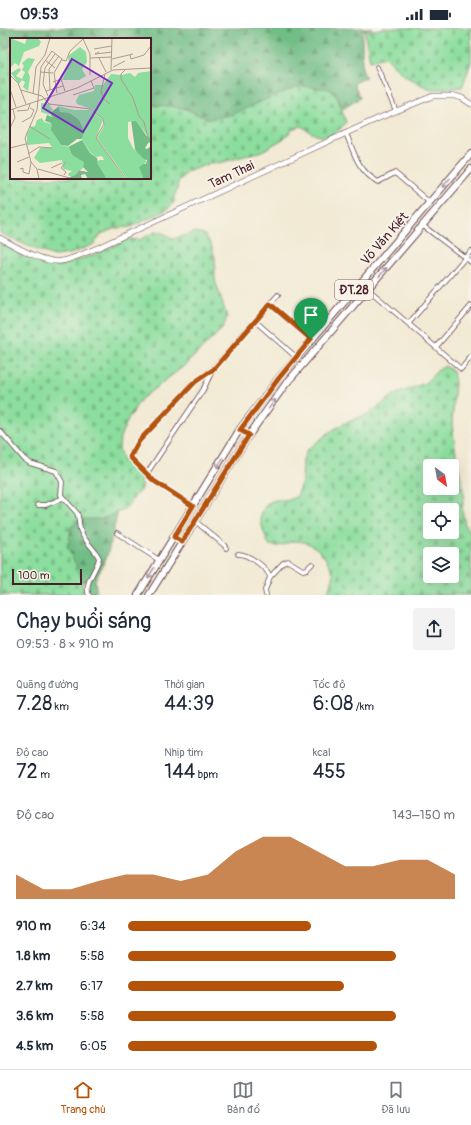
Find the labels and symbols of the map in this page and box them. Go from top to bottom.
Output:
inset map [10,38,151,179]
street label: Tam Thai [206,157,257,192]
one-way arrow [441,178,450,189]
street label: Võ Văn Kiệt [357,208,413,268]
one-way arrow [378,266,387,277]
road number: ĐT.28 [335,280,373,300]
pin [294,298,328,339]
one-way arrow [268,398,276,409]
one-way arrow [216,457,224,468]
north arrow [423,459,459,495]
scale bar [12,567,82,586]
one-way arrow [147,567,155,579]

